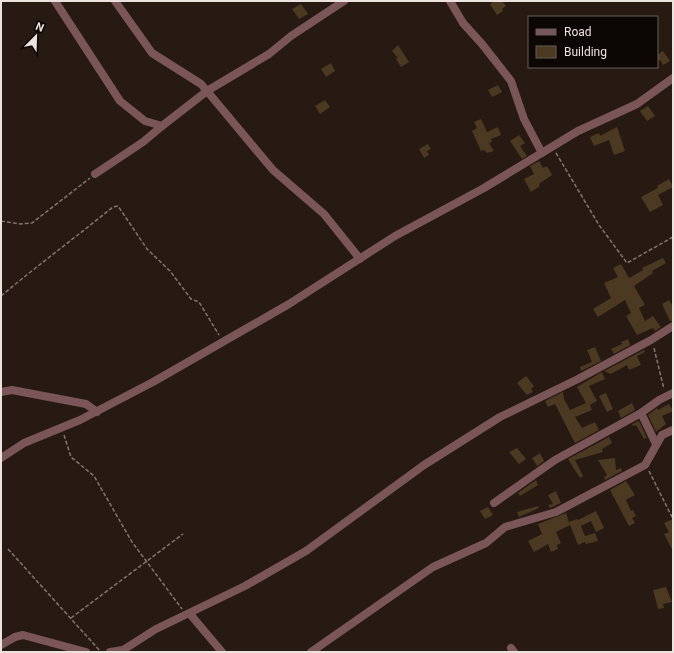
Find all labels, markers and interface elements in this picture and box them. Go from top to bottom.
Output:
north arrow [16,16,56,56]
legend [528,16,658,68]
text: N [34,20,46,35]
text: Road [564,25,592,39]
text: Building [564,45,607,59]

